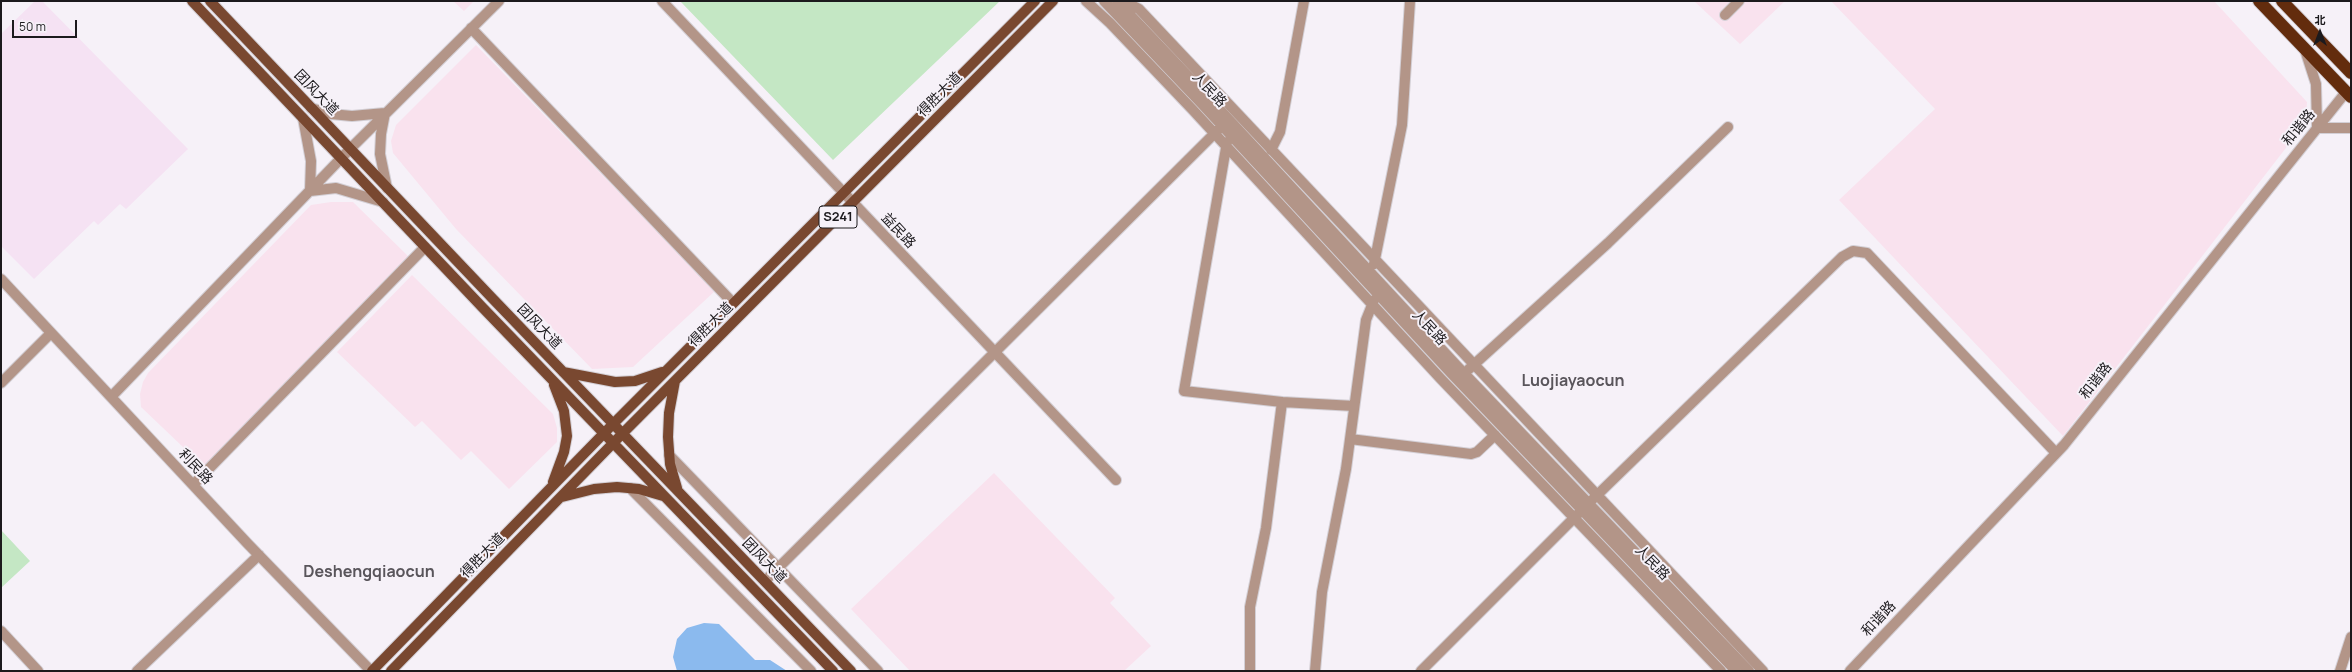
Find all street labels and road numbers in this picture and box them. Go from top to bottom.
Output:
street label: 团风大道 [291,67,341,119]
street label: 得胜大道 [914,69,966,121]
street label: 人民路 [1189,69,1229,111]
street label: 和谐路 [2279,106,2319,150]
road number: S241 [819,206,857,228]
street label: 益民路 [878,210,918,252]
street label: 得胜大道 [685,299,737,351]
street label: 团风大道 [514,301,564,353]
street label: 人民路 [1409,307,1449,349]
street label: 和谐路 [2076,359,2116,403]
street label: 利民路 [175,446,215,488]
street label: 得胜大道 [458,530,508,582]
street label: 团风大道 [739,535,789,587]
street label: 人民路 [1631,542,1673,584]
street label: 和谐路 [1859,598,1899,640]

